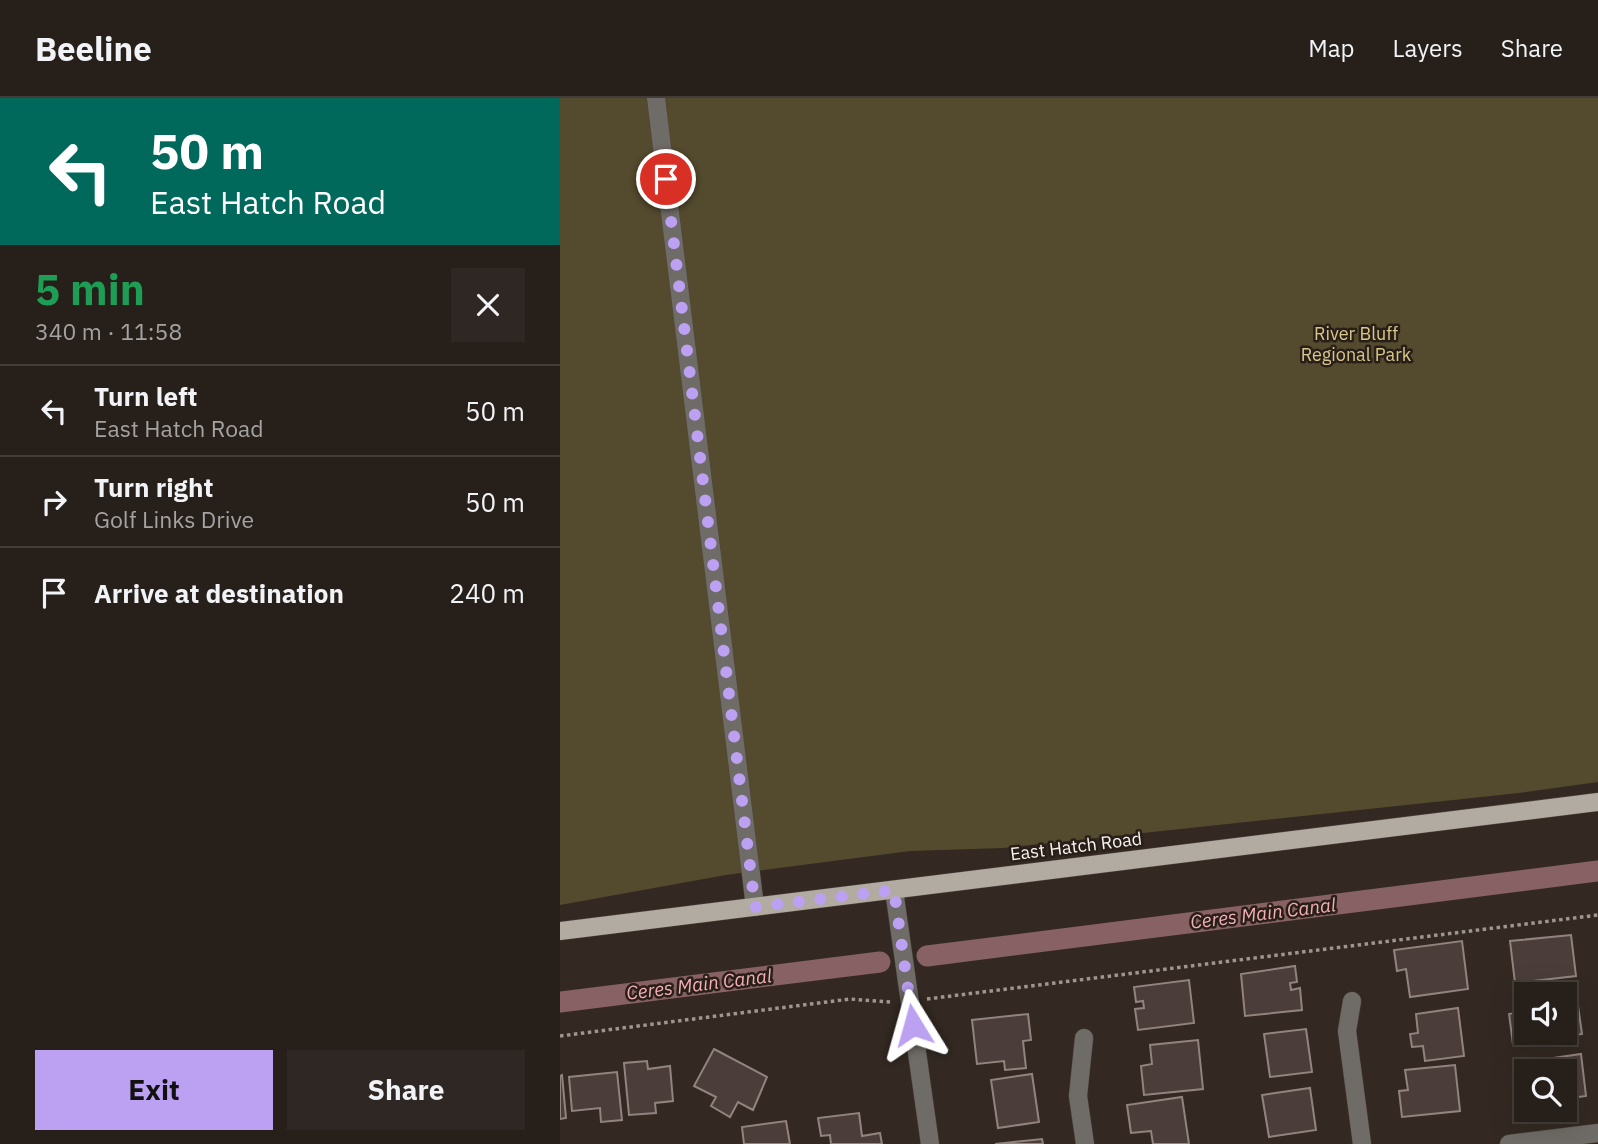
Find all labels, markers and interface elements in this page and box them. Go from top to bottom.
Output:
text: Beeline [35,27,152,70]
text: Map [1308,32,1355,64]
text: Layers [1393,32,1463,64]
text: Share [1501,32,1563,64]
text: 50 m [150,119,264,182]
icon: left [35,126,126,217]
pin [636,149,696,209]
icon: arrive [647,160,685,198]
text: East Hatch Road [150,181,386,223]
text: 5 min [35,262,145,317]
button: close [451,268,525,342]
text: 340 m · 11:58 [35,316,182,346]
park label: River Bluff Regional Park [1301,322,1412,366]
text: Turn left [94,379,197,413]
icon: left [35,392,73,430]
text: 50 m [465,394,525,428]
text: East Hatch Road [94,413,264,443]
text: Turn right [94,470,213,504]
icon: right [35,483,73,521]
text: 50 m [465,485,525,519]
text: Golf Links Drive [94,504,254,534]
icon: arrive [35,574,73,612]
text: Arrive at destination [94,576,344,610]
text: 240 m [449,576,525,610]
street label: East Hatch Road [1009,826,1143,866]
water label: Ceres Main Canal [1189,892,1337,934]
water label: Ceres Main Canal [625,963,773,1005]
map controls [1514,982,1577,1122]
button: sound [1514,982,1577,1045]
position arrow [876,988,950,1062]
button: Exit [35,1050,273,1130]
button: Share [287,1050,525,1130]
button: search [1514,1059,1577,1122]

